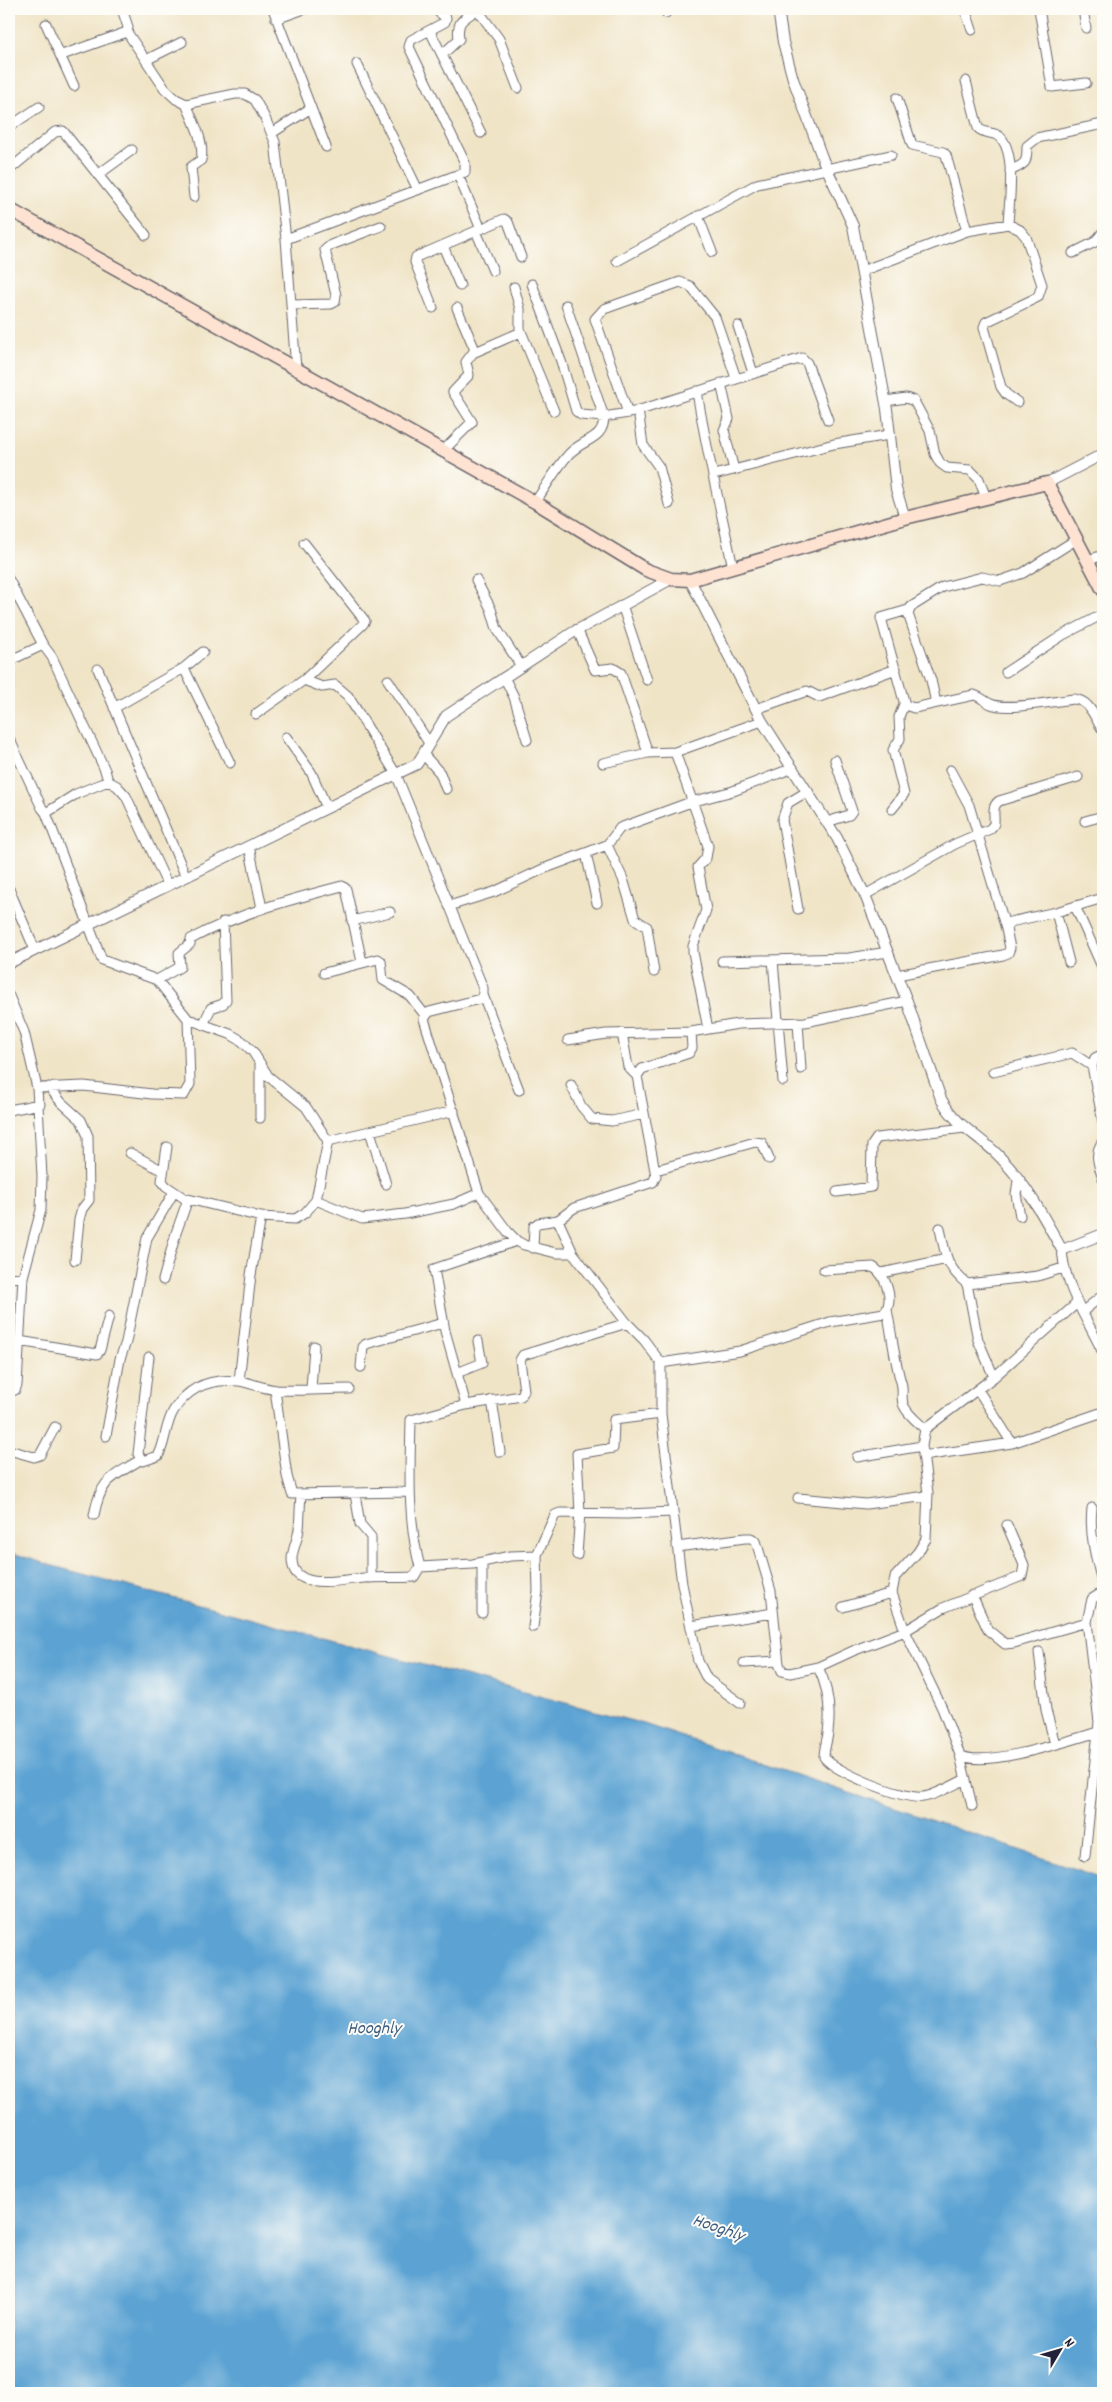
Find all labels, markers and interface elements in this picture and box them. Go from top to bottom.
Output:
water label: Hooghly [348,2017,403,2042]
water label: Hooghly [689,2209,750,2250]
north arrow [1034,2324,1084,2374]
text: N [1059,2334,1079,2352]

